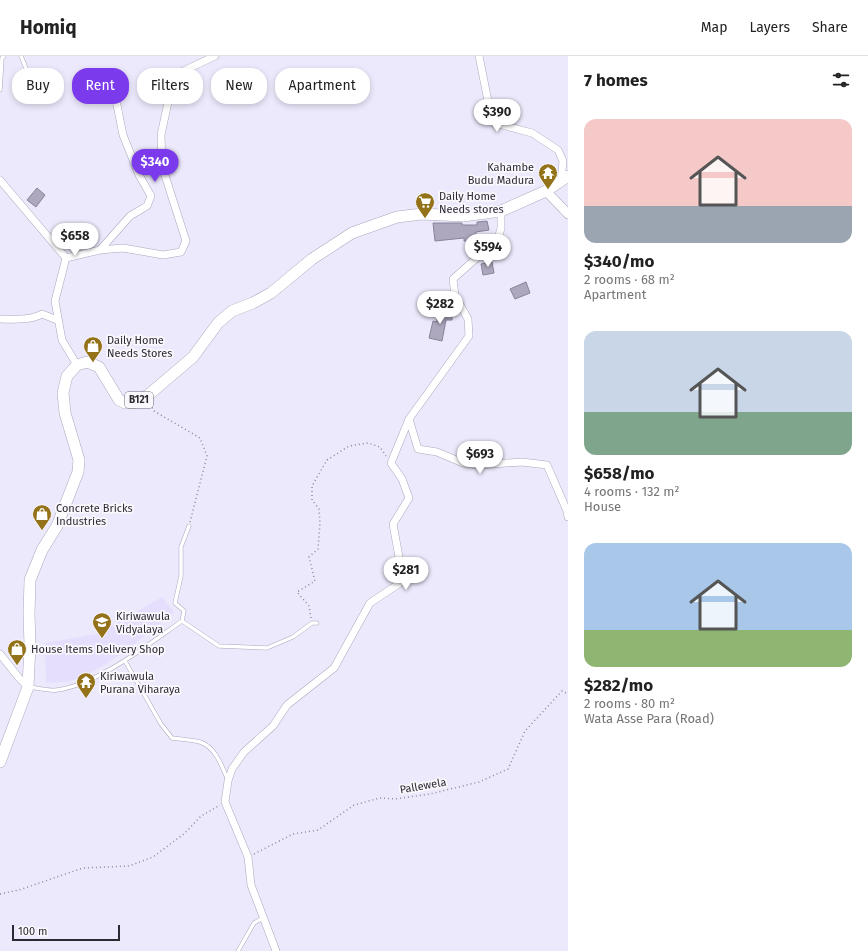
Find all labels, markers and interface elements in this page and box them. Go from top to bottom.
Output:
text: Homiq [20,16,77,39]
text: Map [701,19,727,36]
text: Layers [749,19,790,36]
text: Share [812,19,848,36]
chip: Buy [12,68,64,104]
chip: Rent [72,68,129,104]
chip: Filters [137,68,203,104]
chip: New [211,68,267,104]
chip: Apartment [275,68,370,104]
icon: filters [830,69,852,91]
text: 7 homes [584,70,648,91]
pin: $390 [473,99,521,133]
text: $390 [483,104,511,119]
icon: home [682,145,754,217]
pin: $340 [131,149,179,183]
text: $340 [141,154,169,169]
place label: Kahambe Budu Madura [468,161,534,187]
temple icon: Kahambe Budu Madura [537,162,559,190]
place label: Daily Home Needs stores [439,190,504,216]
supermarket icon: Daily Home Needs stores [414,191,436,219]
pin: $658 [51,223,99,257]
text: $658 [61,228,89,243]
pin: $594 [464,234,512,268]
text: $594 [474,239,502,254]
text: $340/mo [584,251,654,272]
text: 2 rooms · 68 m² [584,272,675,287]
text: Apartment [584,287,646,302]
pin: $282 [416,291,464,325]
text: $282 [426,296,454,311]
place label: Daily Home Needs Stores [107,334,172,360]
shop icon: Daily Home Needs Stores [82,335,104,363]
icon: home [682,357,754,429]
road number: B121 [125,392,153,408]
pin: $693 [456,441,504,475]
text: $693 [466,446,494,461]
text: $658/mo [584,463,654,484]
text: 4 rooms · 132 m² [584,484,680,499]
text: House [584,499,621,514]
place label: Concrete Bricks Industries [56,502,133,528]
shop icon: Concrete Bricks Industries [31,503,53,531]
pin: $281 [382,557,430,591]
text: $281 [393,562,419,577]
icon: home [682,569,754,641]
place label: Kiriwawula Vidyalaya [116,610,170,636]
school or university icon: Kiriwawula Vidyalaya [91,611,113,639]
shop icon: House Items Delivery Shop [6,638,28,666]
place label: House Items Delivery Shop [31,643,165,656]
place label: Kiriwawula Purana Viharaya [100,670,180,696]
temple icon: Kiriwawula Purana Viharaya [75,671,97,699]
text: $282/mo [584,675,653,696]
text: 2 rooms · 80 m² [584,696,675,711]
text: Wata Asse Para (Road) [584,711,714,726]
street label: Pallewela [399,776,447,796]
scale bar [12,923,120,942]
text: 100 m [18,925,47,938]

